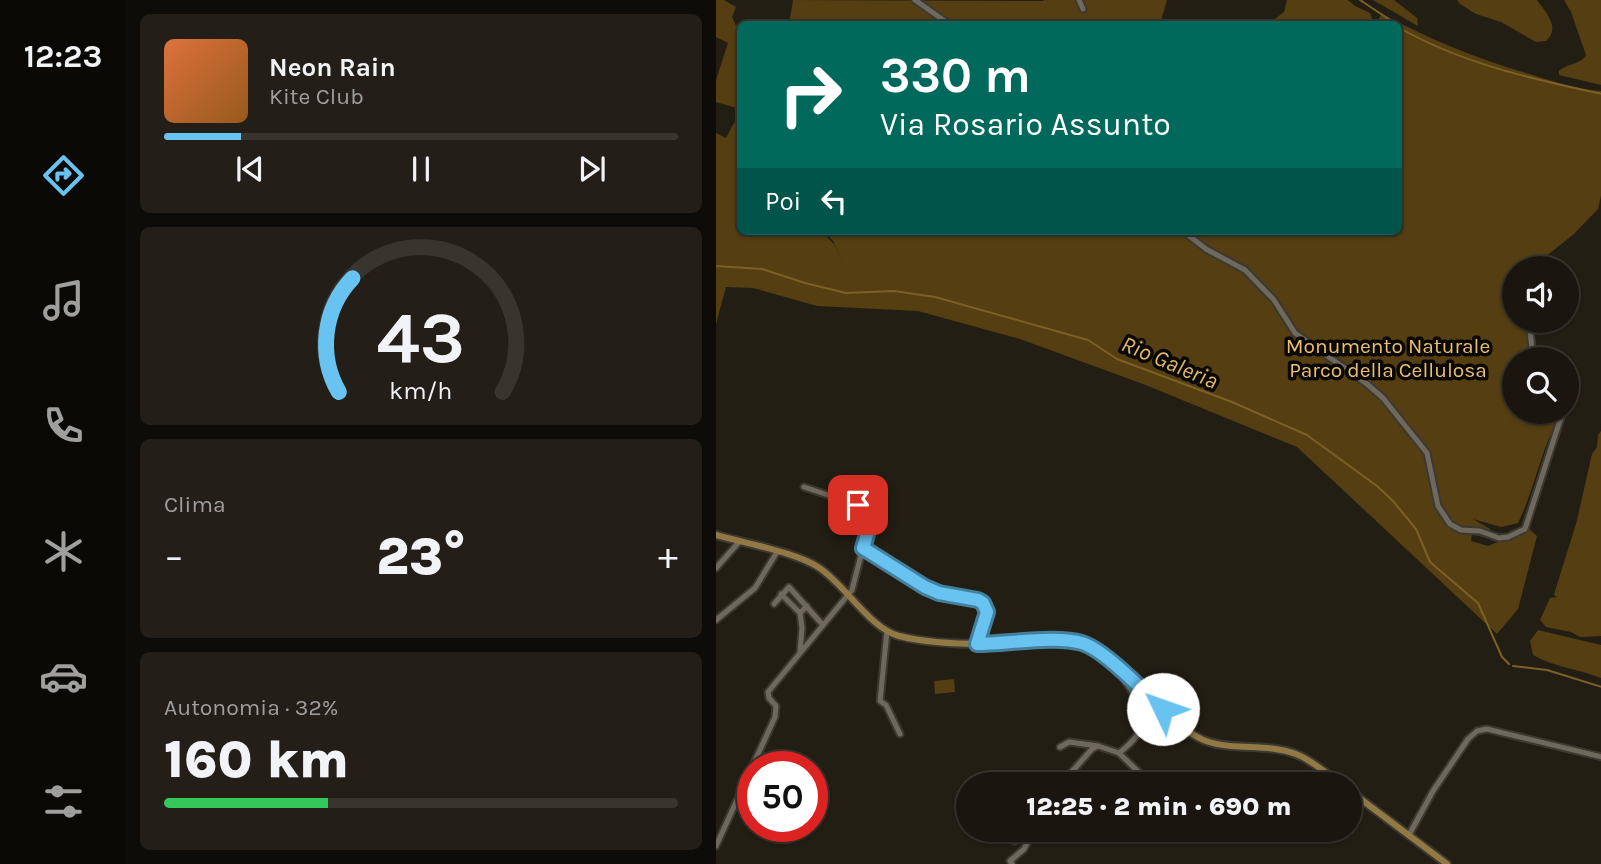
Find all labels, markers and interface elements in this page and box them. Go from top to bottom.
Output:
text: 12:23 [24,38,102,75]
text: 330 m [880,47,1031,104]
icon: right [765,49,856,140]
text: Neon Rain [269,52,396,83]
text: Kite Club [269,83,364,110]
text: Via Rosario Assunto [880,106,1171,143]
icon: previous [231,150,269,188]
icon: pause [402,150,440,188]
icon: next [573,150,611,188]
icon: directions [39,151,88,200]
icon: left [815,182,853,220]
text: Poi [765,186,801,217]
map controls [1502,256,1579,424]
button: sound [1502,256,1579,333]
icon: music [39,276,88,325]
text: 43 [377,295,465,380]
water label: Rio Galeria [1118,330,1222,395]
park label: Monumento Naturale Parco della Cellulosa [1286,334,1490,382]
button: search [1502,347,1579,424]
text: km/h [389,376,453,405]
icon: phone [39,401,88,450]
pin [828,475,888,535]
icon: arrive [839,486,877,524]
text: Clima [164,491,226,518]
text: 23° [376,526,466,587]
icon: climate [39,527,88,576]
text: − [164,534,184,579]
text: + [658,534,678,579]
icon: car [39,652,88,701]
position arrow [1126,672,1200,746]
text: Autonomia · 32% [164,694,338,721]
text: 160 km [164,729,349,790]
speed limit sign: 50 [737,751,828,842]
icon: filters [39,777,88,826]
text: 12:25 · 2 min · 690 m [1026,791,1292,822]

